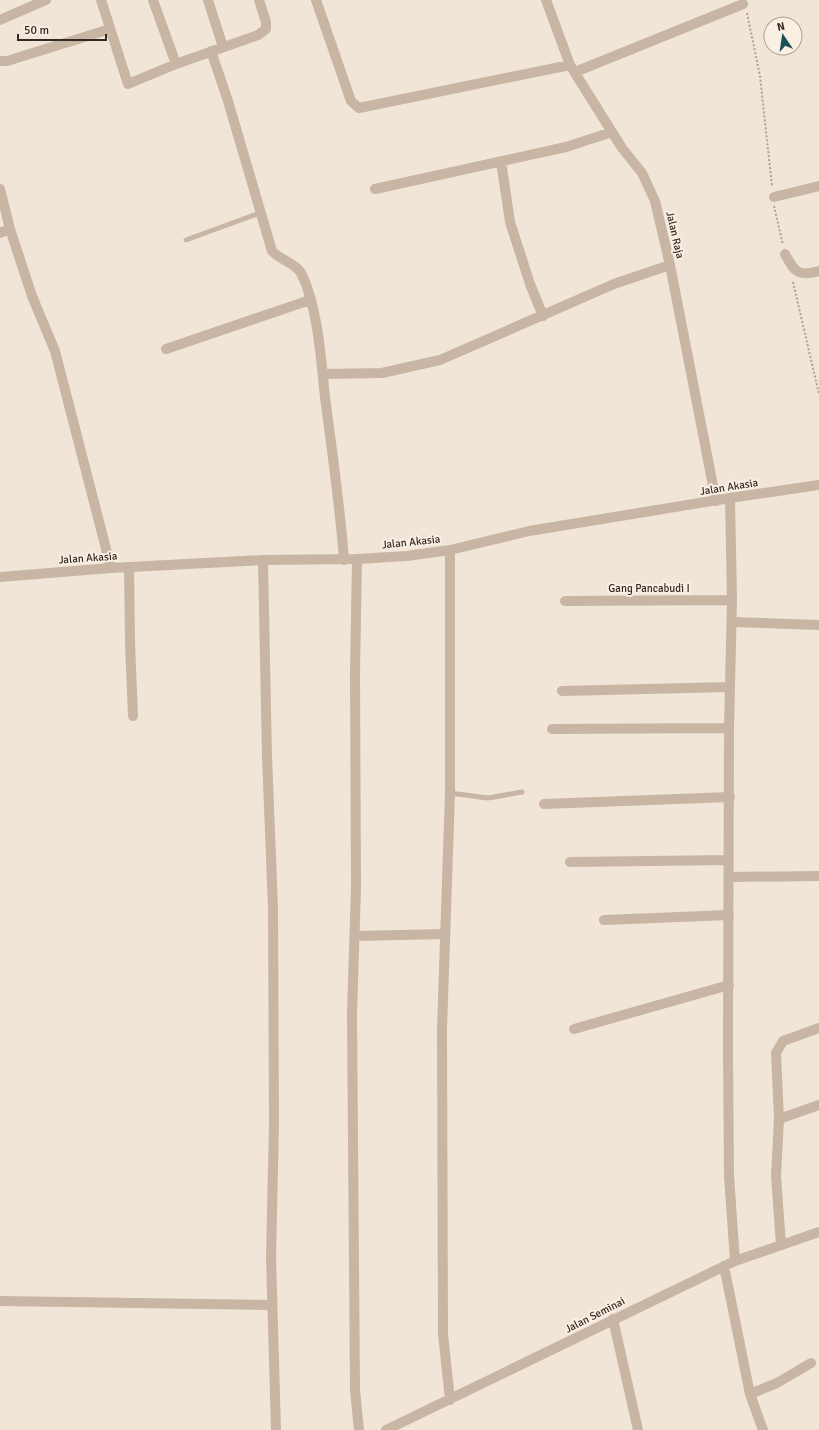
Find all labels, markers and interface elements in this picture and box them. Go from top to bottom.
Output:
scale bar [18,16,106,42]
north arrow [763,16,803,56]
text: N [776,20,786,34]
text: 50 m [24,23,49,38]
street label: Jalan Raja [663,210,687,260]
street label: Jalan Akasia [699,476,759,498]
street label: Jalan Akasia [381,532,441,552]
street label: Jalan Akasia [58,549,118,567]
street label: Gang Pancabudi I [608,582,690,595]
street label: Jalan Seminai [563,1294,627,1336]

